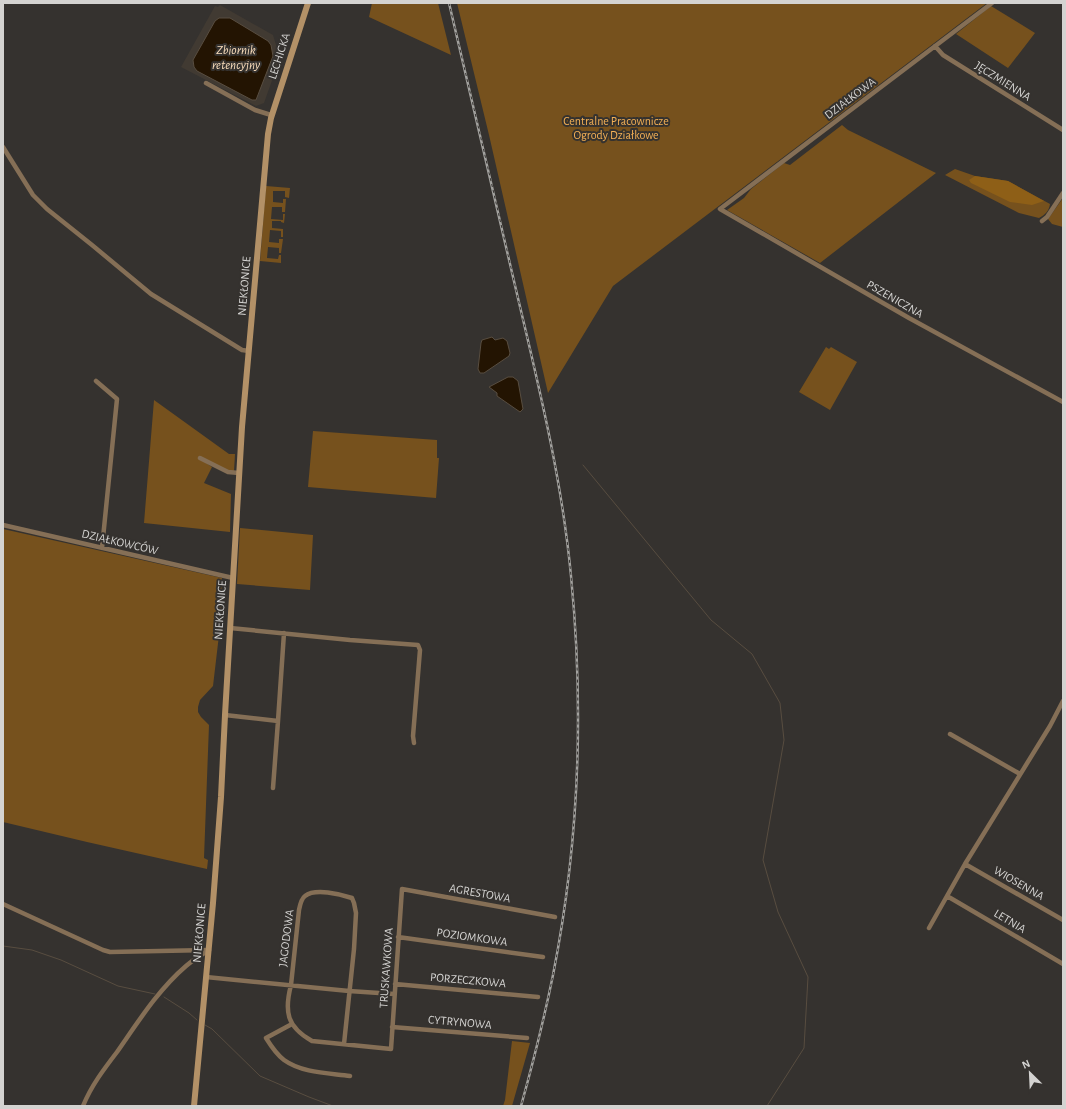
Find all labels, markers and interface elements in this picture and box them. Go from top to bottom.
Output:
street label: LECHICKA [266,31,292,81]
water label: Zbiornik retencyjny [212,44,261,72]
street label: JĘCZMIENNA [973,59,1033,103]
street label: DZIAŁKOWA [822,75,878,121]
park label: Centralne Pracownicze Ogrody Działkowe [563,115,669,142]
street label: NIEKŁONICE [235,256,253,316]
street label: PSZENICZNA [865,278,925,320]
street label: DZIAŁKOWCÓW [81,526,160,557]
street label: NIEKŁONICE [212,580,228,640]
street label: WIOSENNA [992,864,1046,902]
street label: AGRESTOWA [448,882,512,904]
street label: NIEKŁONICE [190,903,208,963]
street label: LETNIA [992,907,1028,935]
street label: JAGODOWA [277,908,295,967]
street label: POZIOMKOWA [436,926,508,948]
street label: TRUSKAWKOWA [377,927,395,1009]
street label: PORZECZKOWA [430,971,507,989]
street label: CYTRYNOWA [428,1013,492,1031]
north arrow [1010,1053,1050,1093]
text: N [1020,1058,1032,1071]

